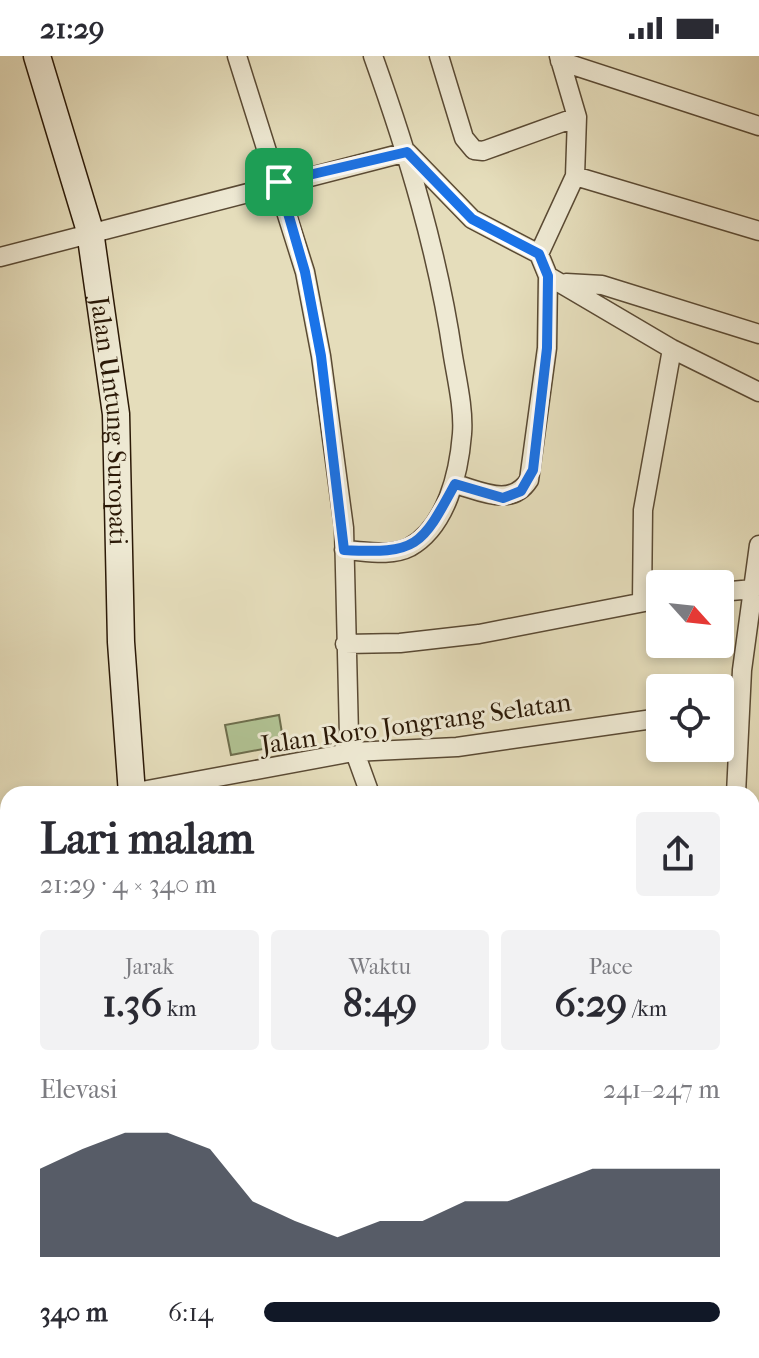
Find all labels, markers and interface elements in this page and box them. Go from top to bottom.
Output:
text: 21:29 [40,11,105,46]
pin [245,148,313,216]
icon: arrive [257,160,301,204]
street label: Jalan Untung Suropati [83,292,134,546]
north arrow [646,570,734,658]
map controls [646,570,734,762]
button: locate [646,674,734,762]
street label: Jalan Roro Jongrang Selatan [257,686,573,761]
button: share [636,812,720,896]
text: Lari malam [40,813,254,864]
text: 21:29 · 4 × 340 m [40,869,216,900]
text: Jarak [125,954,174,980]
text: Waktu [349,954,411,980]
text: Pace [589,954,633,980]
text: 1.36 [102,980,162,1026]
text: 8:49 [343,980,417,1026]
text: 6:29 [554,980,627,1026]
text: km [162,996,197,1022]
text: /km [627,996,667,1022]
text: Elevasi [40,1074,118,1105]
text: 241–247 m [603,1074,720,1105]
text: 340 m [40,1297,108,1328]
text: 6:14 [168,1297,213,1328]

